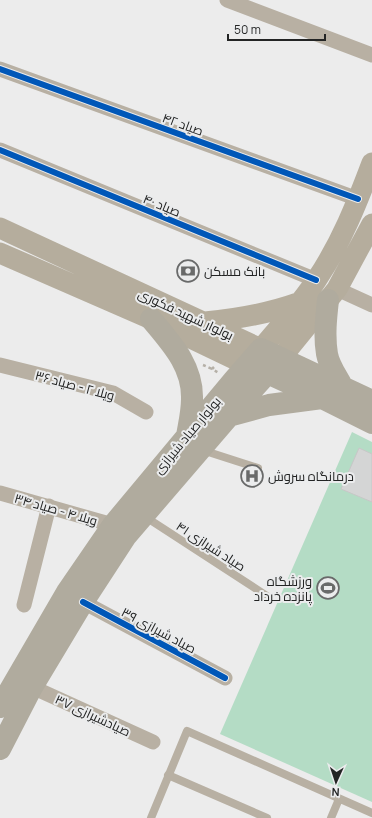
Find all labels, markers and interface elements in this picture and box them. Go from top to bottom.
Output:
scale bar [228,16,325,42]
text: 50 m [234,21,261,38]
street label: صیاد ۴۲ [160,108,206,140]
street label: صیاد ۴۰ [141,189,183,221]
bank icon: بانک مسکن [175,258,201,284]
place label: بانک مسکن [204,262,265,280]
street label: بولوار شهید فکوری [135,284,237,344]
street label: ویلا ۲ - صیاد ۳۶ [33,366,117,404]
street label: بولوار صیاد شیرازی [149,393,225,477]
hospital icon: درمانگاه سروش [239,463,265,489]
place label: درمانگاه سروش [268,467,354,485]
street label: ویلا ۴ - صیاد ۳۴ [12,489,100,529]
street label: صیاد شیرازی ۴۱ [173,517,249,575]
place label: ورزشگاه پانزده خرداد [254,572,313,606]
sports icon: ورزشگاه پانزده خرداد [315,575,341,601]
street label: صیاد شیرازی ۳۹ [118,603,200,657]
street label: صیادشیرازی ۳۷ [52,690,134,740]
north arrow [316,762,356,802]
text: N [331,785,340,800]

